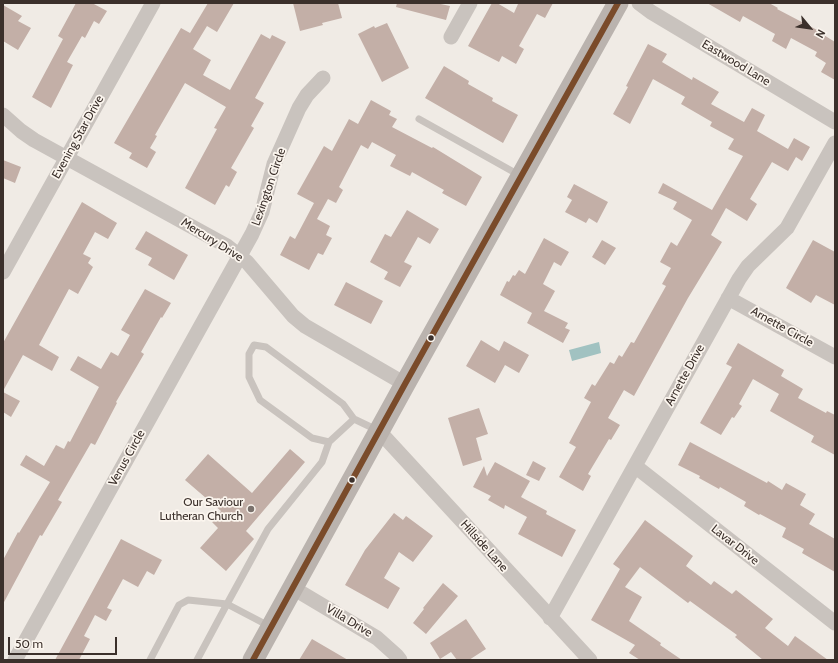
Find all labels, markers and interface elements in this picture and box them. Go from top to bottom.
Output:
north arrow [790,8,830,48]
text: N [812,27,829,41]
street label: Eastwood Lane [699,37,773,89]
street label: Evening Star Drive [49,93,107,181]
street label: Lexington Circle [249,146,289,228]
street label: Mercury Drive [178,215,246,265]
street label: Arnette Circle [748,304,816,350]
unlabelled marker [426,333,436,343]
street label: Arnette Drive [662,342,708,408]
street label: Venus Circle [106,428,148,488]
unlabelled marker [347,475,357,485]
place label: Our Saviour Lutheran Church [159,495,243,523]
marker: Our Saviour Lutheran Church [246,504,256,514]
street label: Hillside Lane [457,517,511,575]
street label: Lavar Drive [708,522,762,568]
street label: Villa Drive [323,602,375,640]
scale bar [10,629,119,655]
text: 50 m [15,636,43,651]

